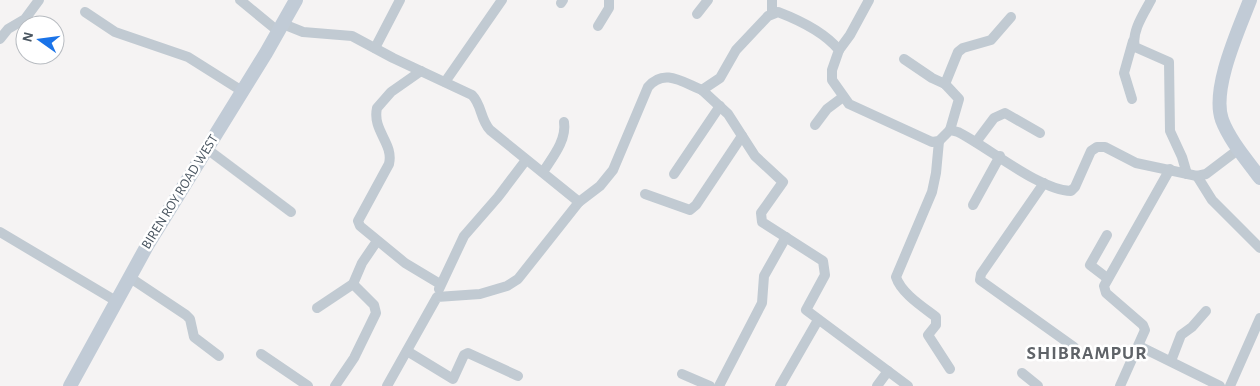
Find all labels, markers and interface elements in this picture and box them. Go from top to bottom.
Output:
north arrow [15,15,65,65]
text: N [20,31,36,44]
street label: BIREN ROY ROAD WEST [139,132,221,252]
district label: SHIBRAMPUR [1027,344,1147,363]

